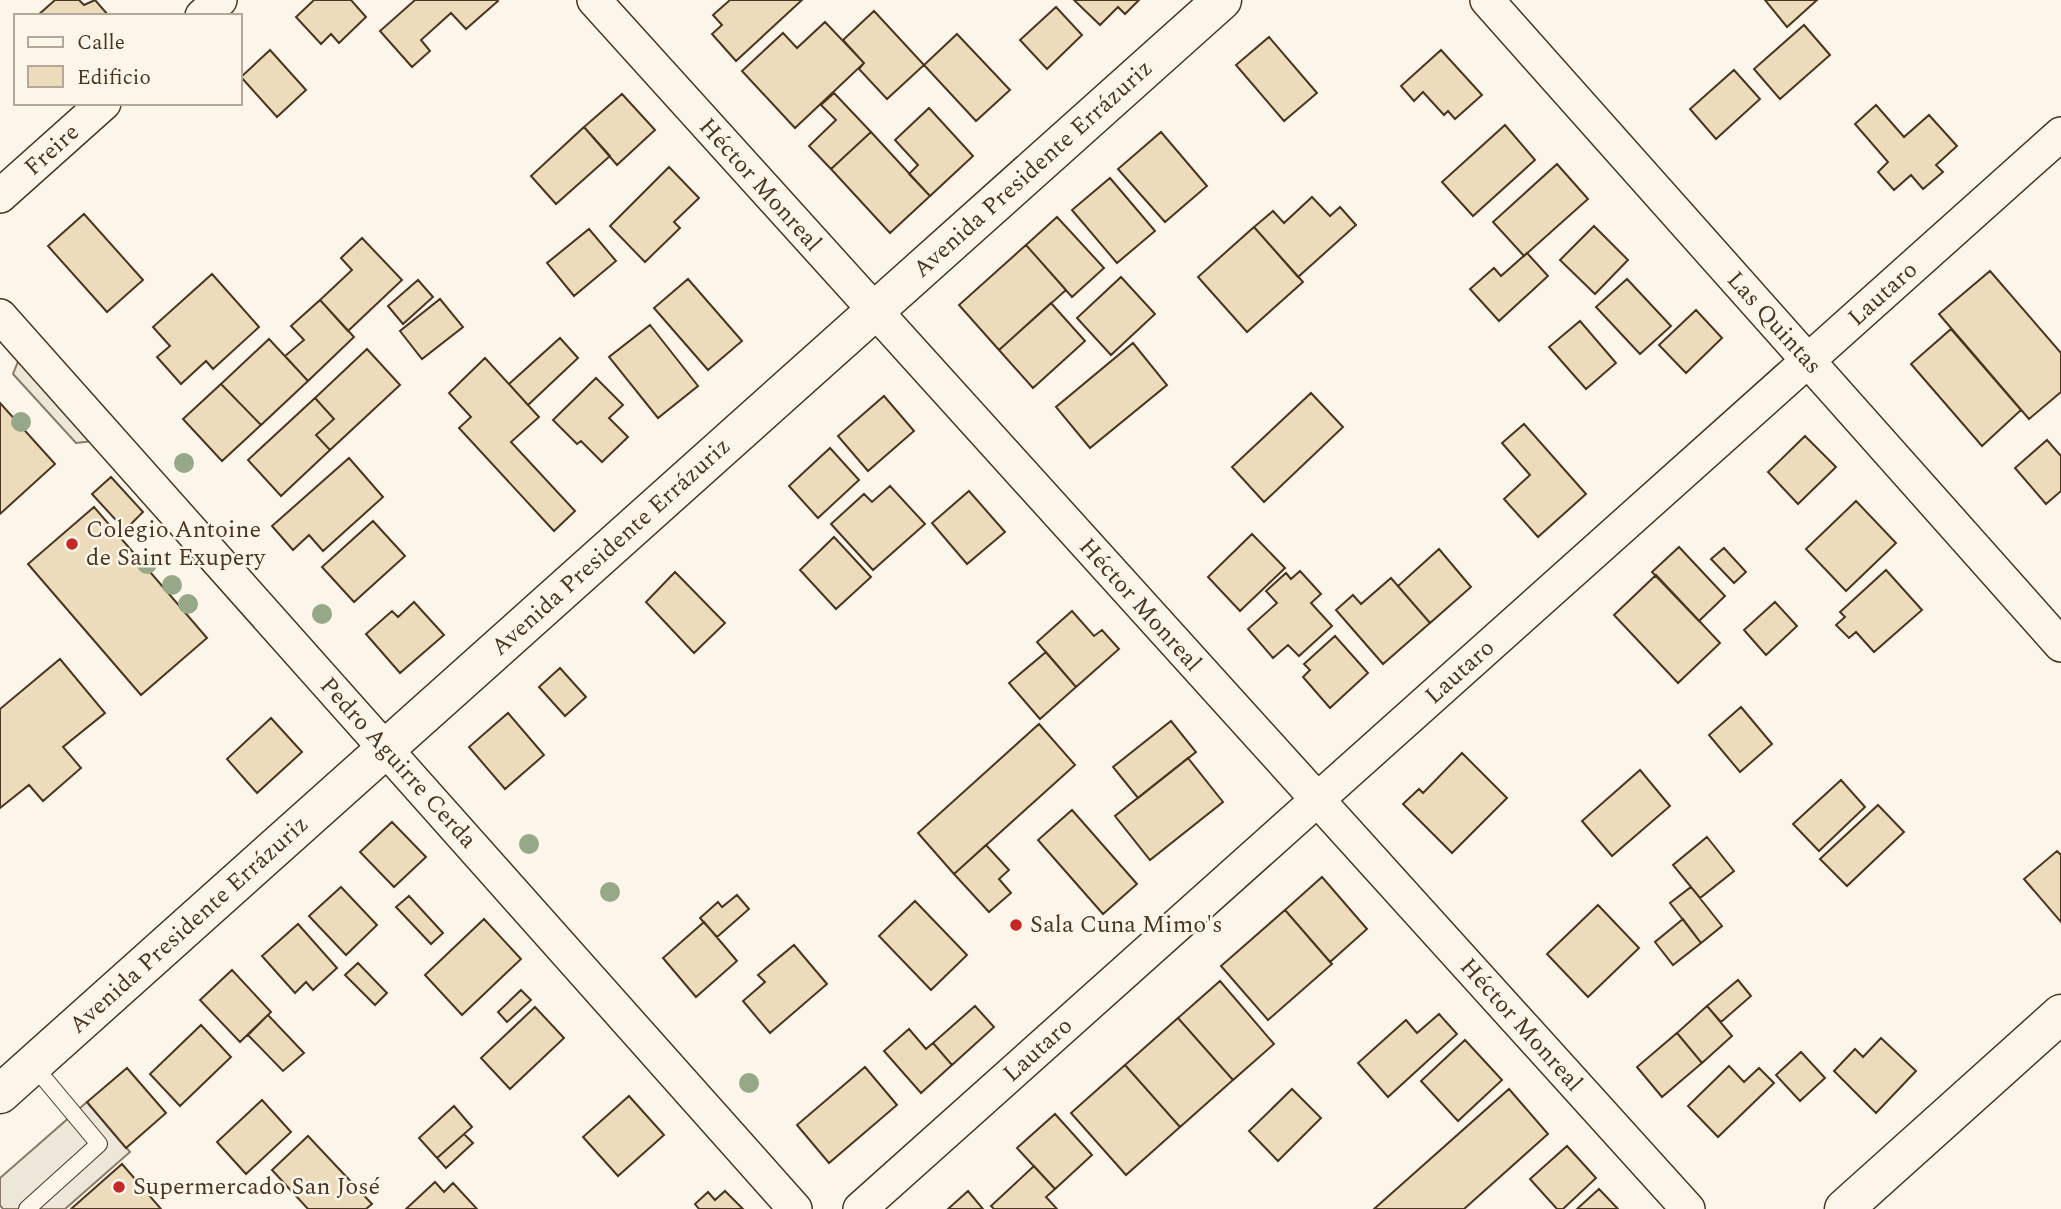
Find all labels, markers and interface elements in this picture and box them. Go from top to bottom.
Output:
legend [14,14,242,105]
text: Calle [77,27,125,59]
street label: Avenida Presidente Errázuriz [905,51,1161,287]
text: Edificio [77,62,151,94]
street label: Héctor Monreal [690,110,830,260]
street label: Freire [16,115,88,185]
street label: Lautaro [1840,253,1926,335]
street label: Las Quintas [1718,263,1830,383]
street label: Avenida Presidente Errázuriz [483,429,739,665]
place label: Colegio Antoine de Saint Exupery [86,512,267,576]
street label: Héctor Monreal [1070,530,1210,680]
marker: Colegio Antoine de Saint Exupery [64,536,80,552]
street label: Lautaro [1417,631,1503,713]
street label: Pedro Aguirre Cerda [311,669,485,857]
street label: Avenida Presidente Errázuriz [61,807,317,1043]
place label: Sala Cuna Mimo's [1030,907,1223,943]
marker: Sala Cuna Mimo's [1008,917,1024,933]
street label: Héctor Monreal [1451,950,1591,1100]
street label: Lautaro [995,1009,1081,1091]
place label: Supermercado San José [133,1169,380,1205]
marker: Supermercado San José [111,1179,127,1195]

